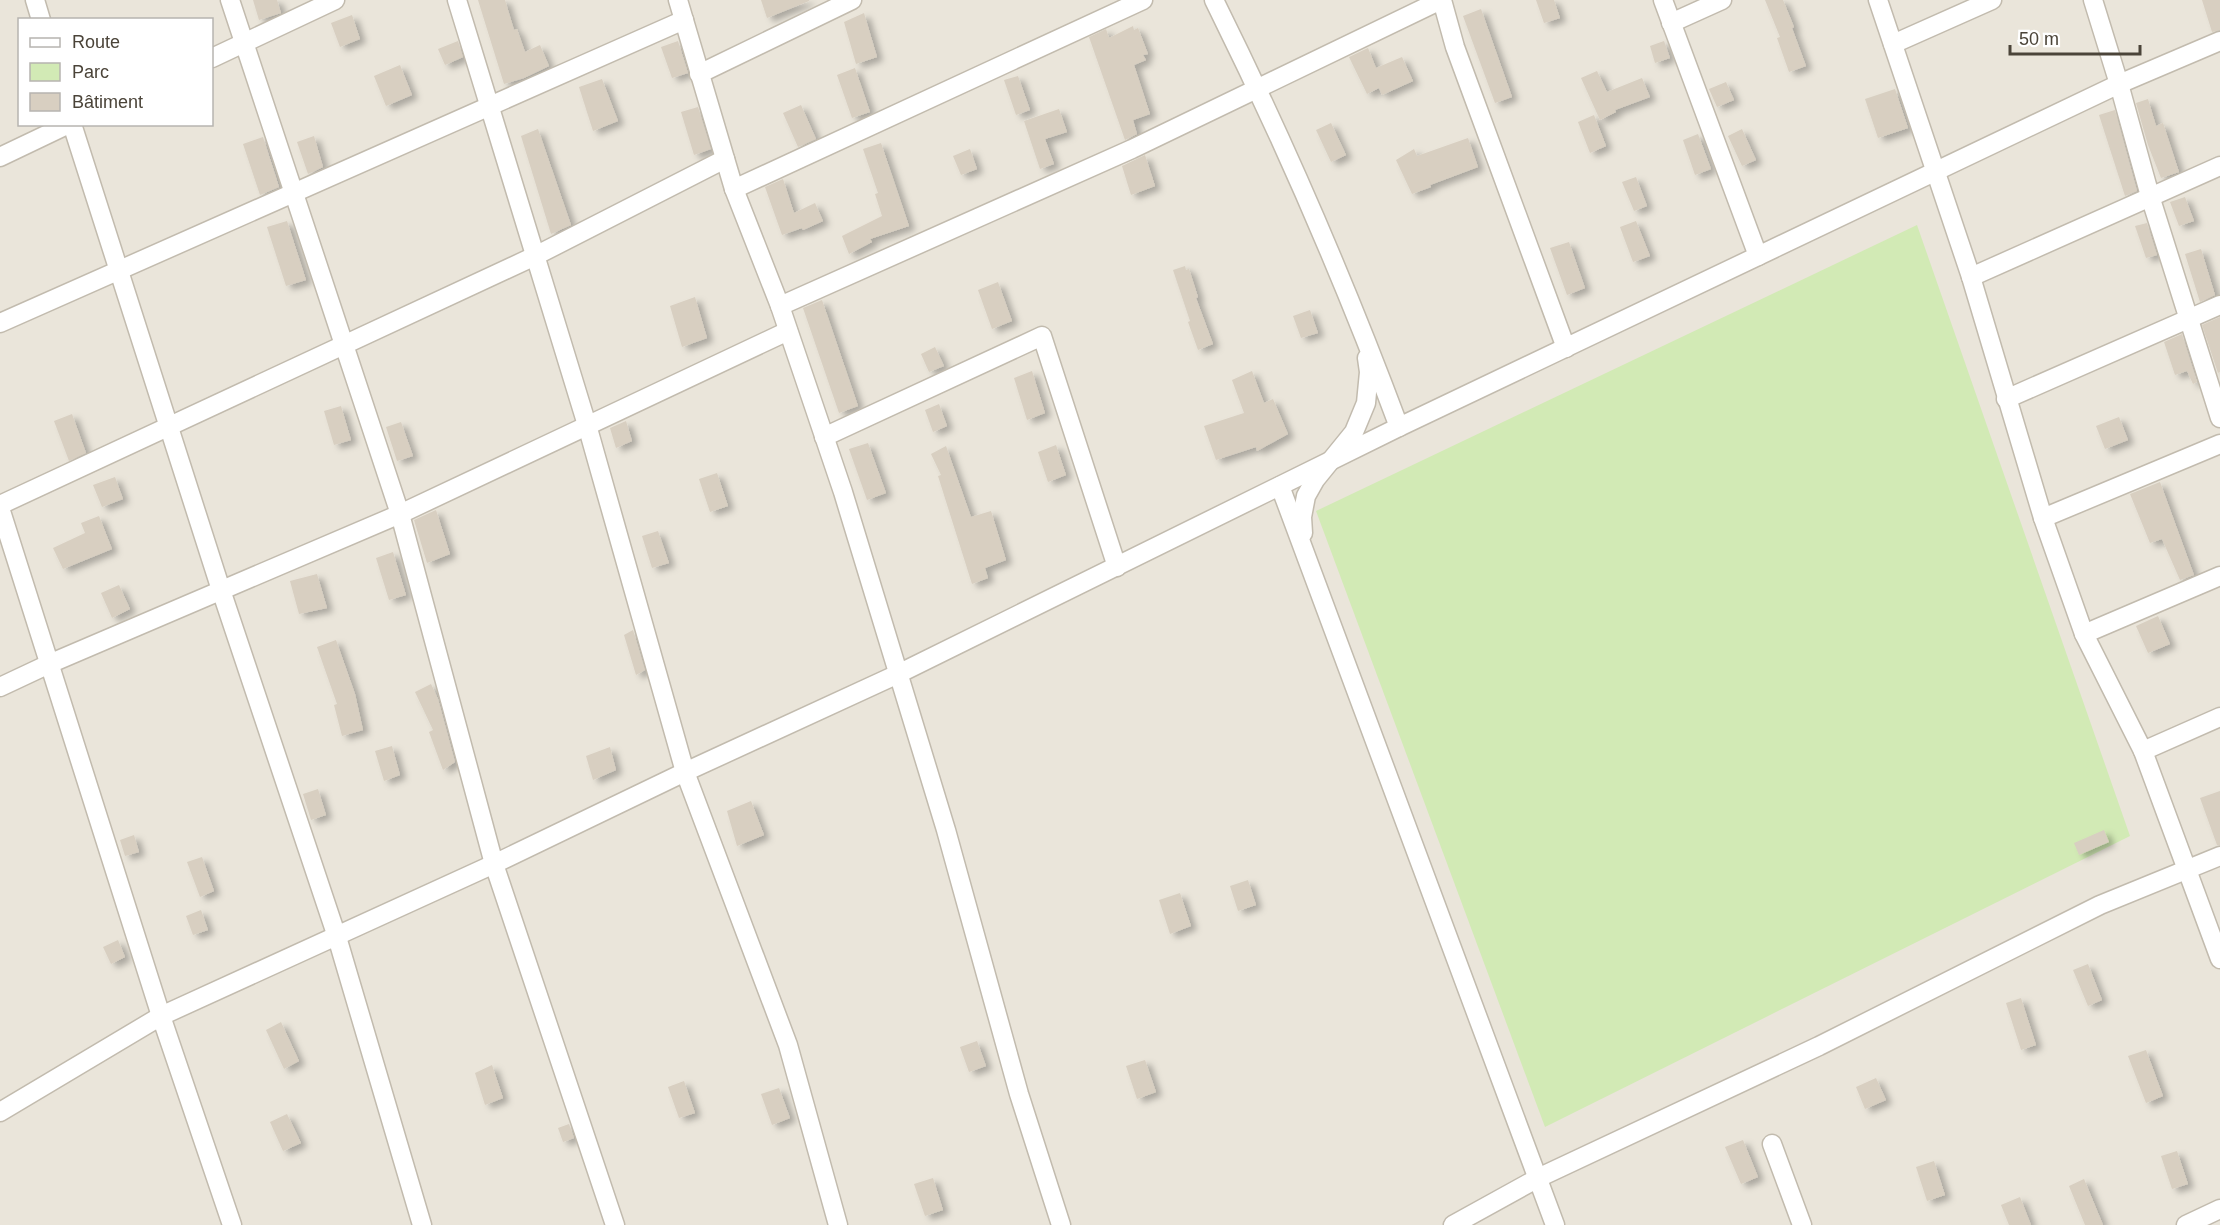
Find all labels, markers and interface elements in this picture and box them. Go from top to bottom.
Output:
legend [18,18,213,126]
scale bar [2010,18,2140,56]
text: 50 m [2019,29,2059,49]
text: Route [72,32,120,52]
text: Parc [72,62,109,82]
text: Bâtiment [72,92,143,112]

